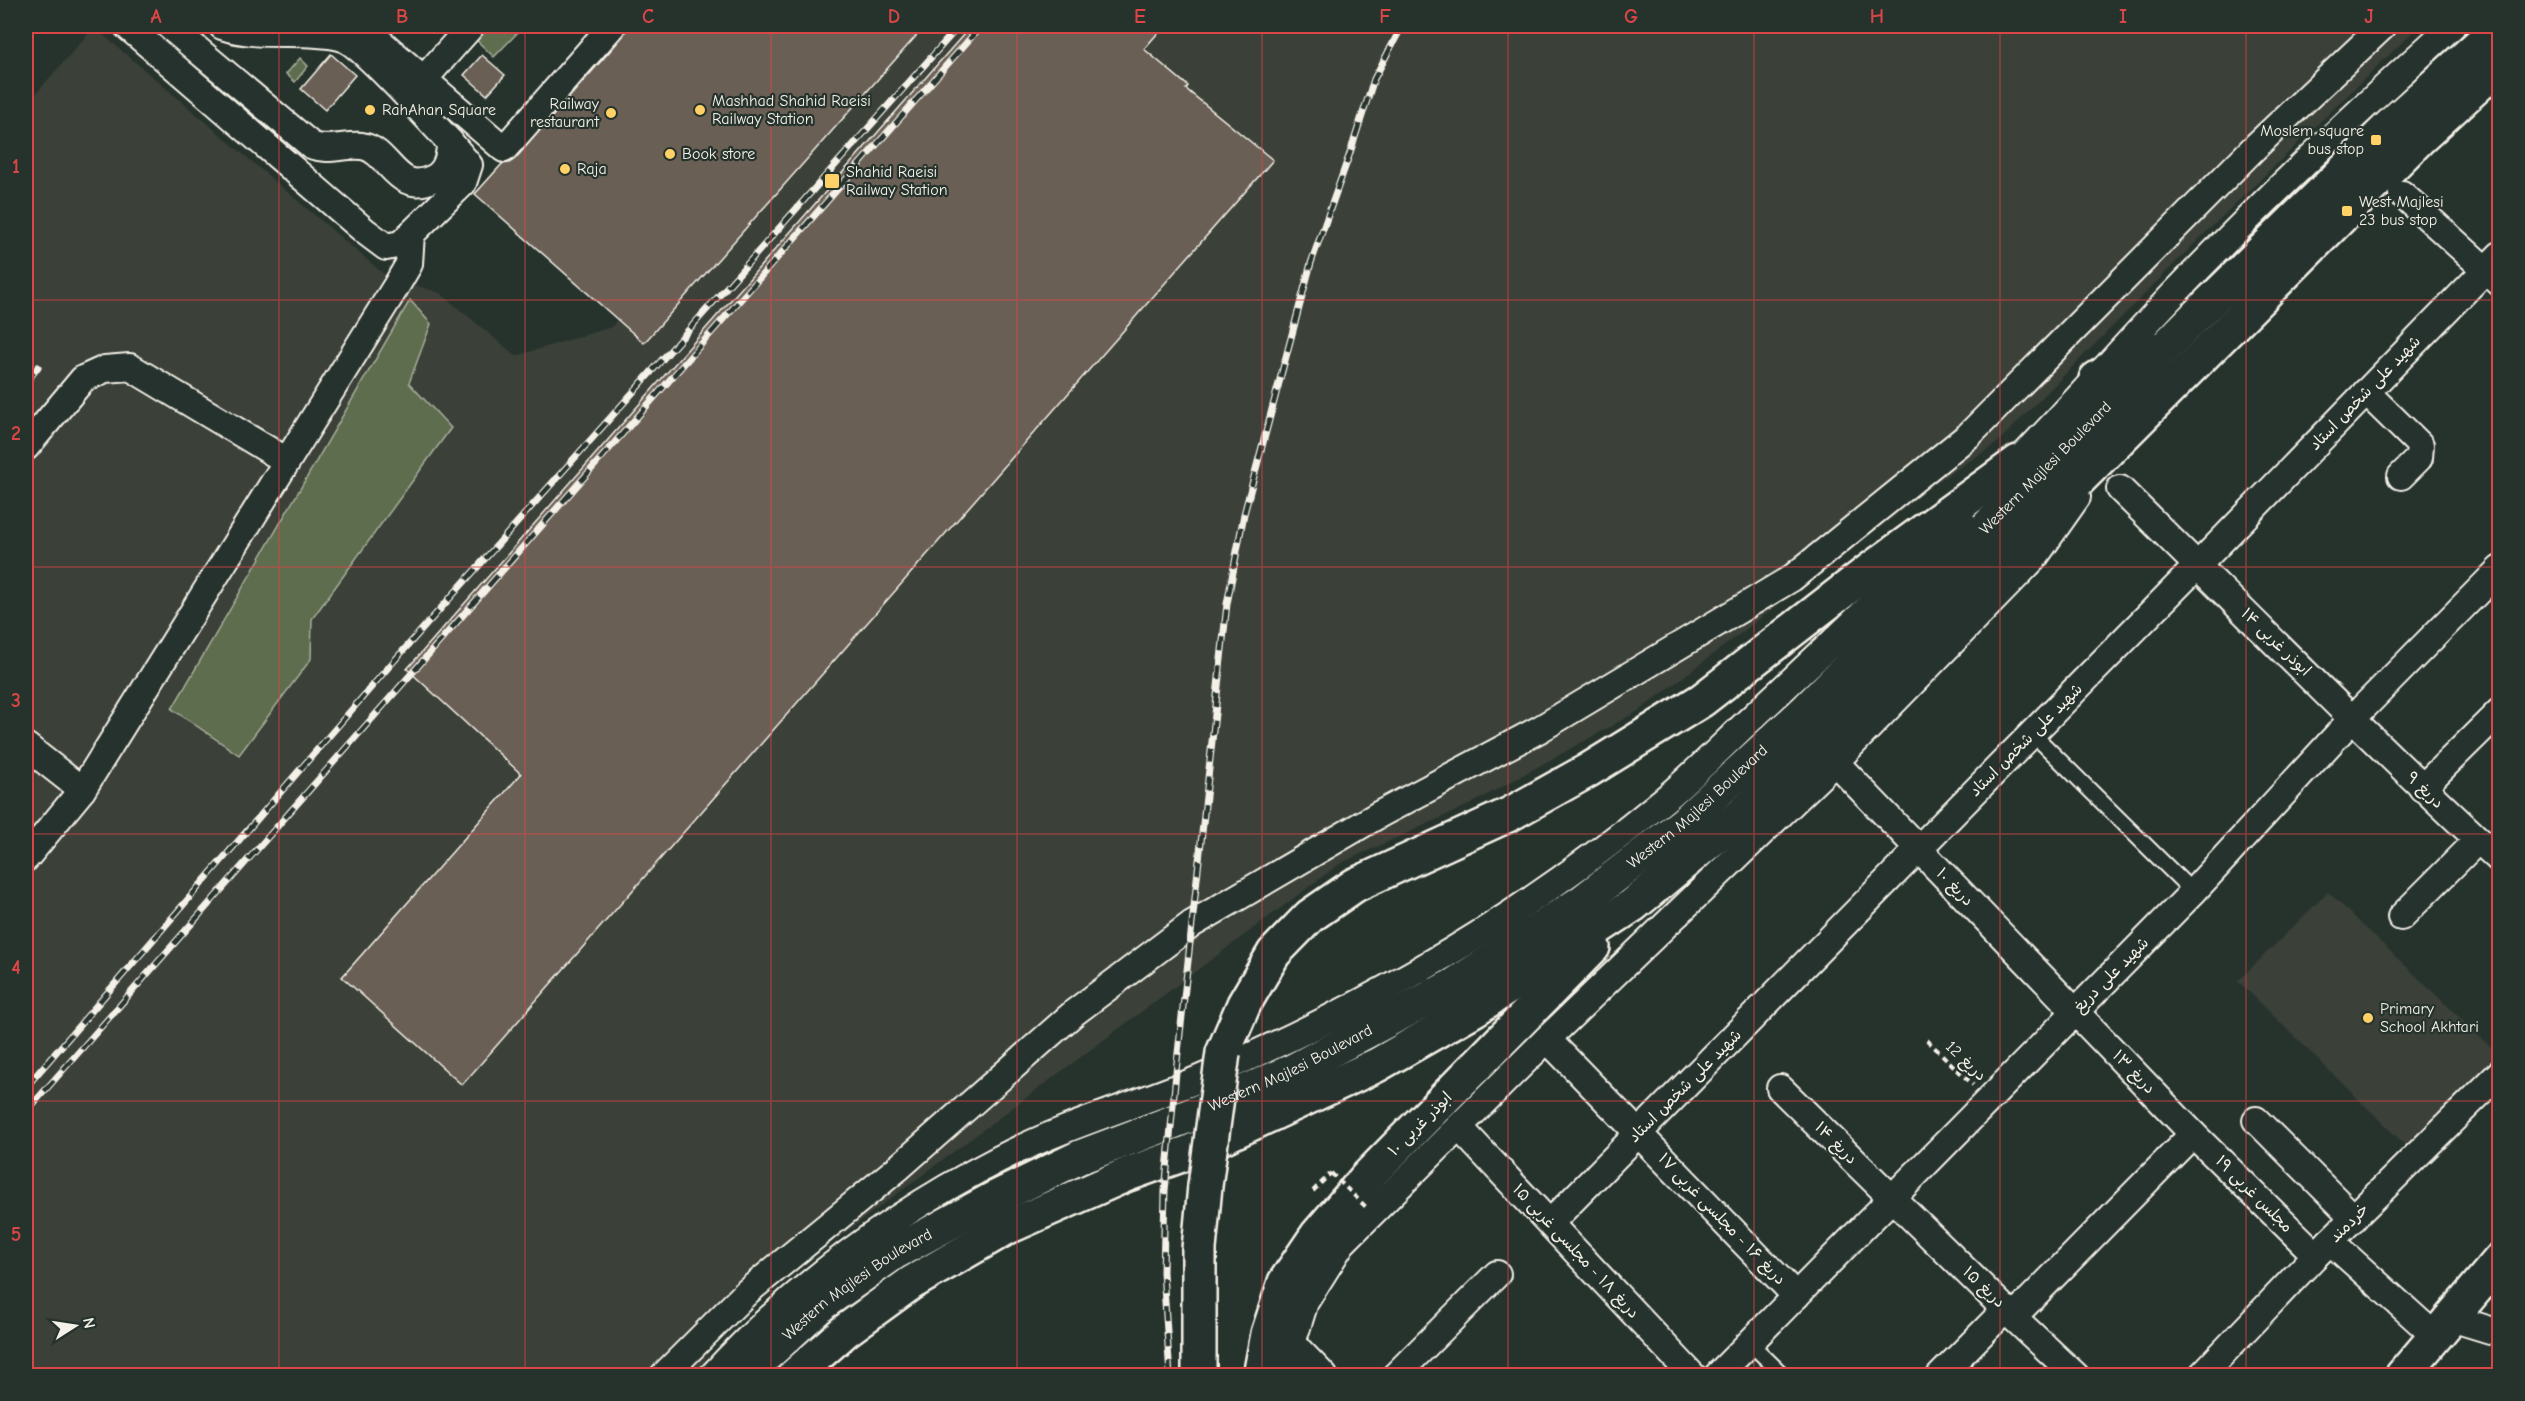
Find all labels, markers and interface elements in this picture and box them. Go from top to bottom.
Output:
text: A [150,5,162,28]
text: B [396,5,408,28]
text: C [642,5,654,28]
text: D [888,5,900,28]
text: E [1134,5,1146,28]
text: F [1379,5,1391,28]
text: G [1624,5,1638,28]
text: H [1870,5,1884,28]
text: I [2119,5,2127,28]
text: J [2364,5,2374,28]
place label: Mashhad Shahid Raeisi Railway Station [712,92,871,128]
place label: Railway restaurant [530,95,600,131]
place label: RahAhan Square [382,101,496,119]
marker: RahAhan Square [363,103,377,117]
marker: Mashhad Shahid Raeisi Railway Station [693,103,707,117]
marker: Railway restaurant [604,106,618,120]
place label: Moslem square bus stop [2260,122,2364,158]
marker: Moslem square bus stop [2369,133,2383,147]
place label: Book store [682,145,755,163]
marker: Book store [663,147,677,161]
text: 1 [12,155,20,178]
place label: Raja [577,160,607,178]
marker: Raja [558,162,572,176]
place label: Shahid Raeisi Railway Station [846,163,948,199]
marker: Shahid Raeisi Railway Station [823,172,841,190]
place label: West Majlesi 23 bus stop [2359,193,2444,229]
marker: West Majlesi 23 bus stop [2340,204,2354,218]
street label: شهید علی شخص استاد [2306,332,2425,455]
street label: Western Majlesi Boulevard [1976,398,2115,538]
text: 2 [11,422,21,445]
street label: ابوذر غربی ۱۴ [2237,604,2314,680]
street label: شهید علی شخص استاد [1966,680,2087,801]
text: 3 [11,689,21,712]
street label: Western Majlesi Boulevard [1624,741,1771,873]
street label: دریغ ۹ [2401,768,2447,813]
street label: دریغ ۱۰ [1931,864,1977,911]
street label: شهید علی دریغ [2070,934,2154,1018]
text: 4 [11,956,21,979]
place label: Primary School Akhtari [2380,1000,2479,1036]
marker: Primary School Akhtari [2361,1011,2375,1025]
street label: Western Majlesi Boulevard [1206,1021,1375,1115]
street label: شهید علی شخص استاد [1625,1026,1746,1147]
street label: دریغ 12 [1941,1037,1990,1086]
street label: دریغ ۱۳ [2108,1047,2159,1099]
street label: ابوذر غربی ۱۰ [1384,1088,1456,1160]
street label: دریغ ۱۴ [1810,1118,1861,1169]
street label: دریغ ۱۶ - مجلسی غربی ۱۷ [1653,1150,1789,1290]
street label: مجلس غربی ۱۹ [2211,1152,2296,1237]
street label: دریغ ۱۸ - مجلسی غربی ۱۵ [1508,1180,1643,1323]
street label: خردمند [2326,1200,2372,1246]
text: 5 [11,1223,21,1246]
street label: Western Majlesi Boulevard [779,1225,935,1344]
street label: دریغ ۱۵ [1958,1263,2009,1313]
north arrow [45,1296,105,1356]
text: N [79,1316,99,1330]

